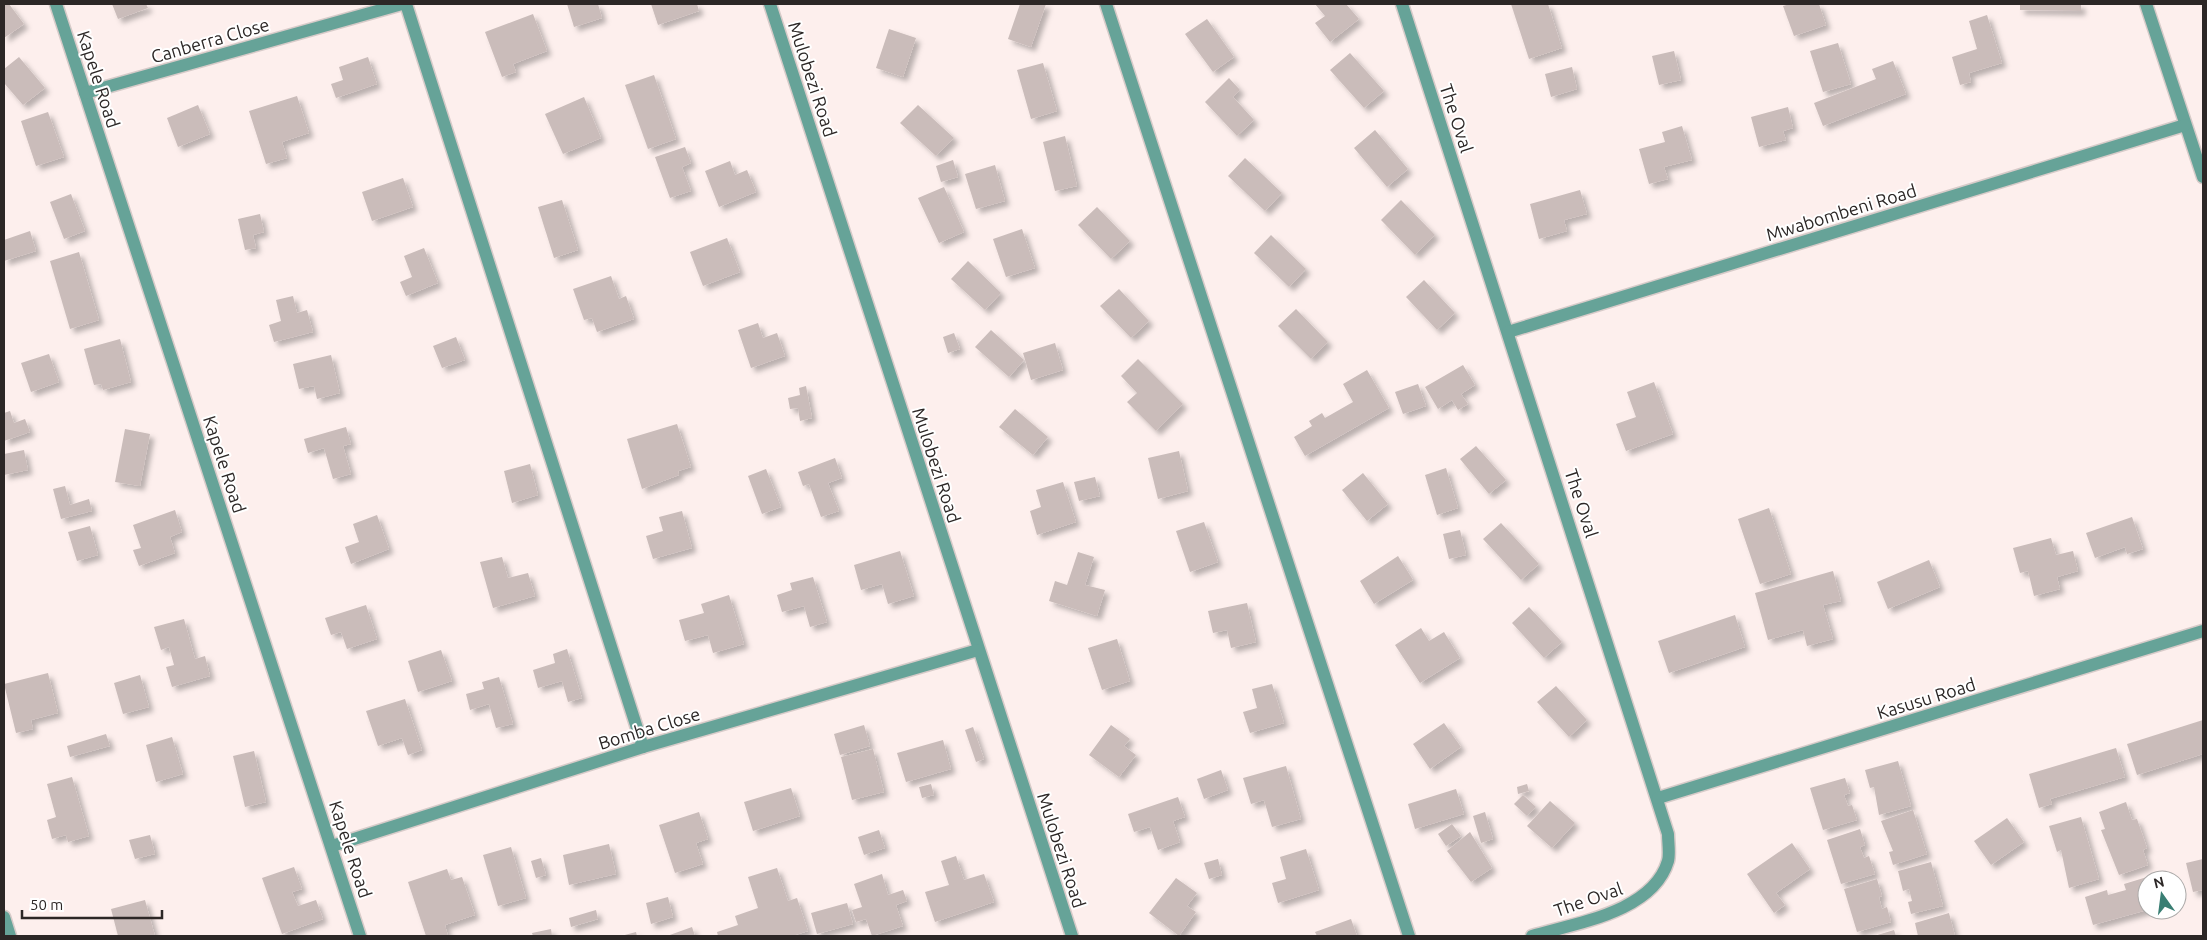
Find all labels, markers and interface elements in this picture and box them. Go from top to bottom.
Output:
street label: Canberra Close [149,14,271,66]
street label: Mulobezi Road [785,19,841,139]
street label: Kapele Road [74,28,124,130]
street label: The Oval [1437,81,1478,155]
street label: Mwabombeni Road [1763,180,1919,244]
street label: Mulobezi Road [909,405,965,525]
street label: Kapele Road [200,413,250,515]
street label: The Oval [1562,466,1603,540]
street label: Kasusu Road [1874,674,1978,722]
street label: Bomba Close [596,703,702,753]
street label: Mulobezi Road [1034,790,1090,910]
street label: Kapele Road [326,798,376,900]
north arrow [2137,870,2187,920]
text: N [2152,873,2166,891]
street label: The Oval [1551,878,1625,920]
scale bar [22,888,162,920]
text: 50 m [30,896,63,913]

